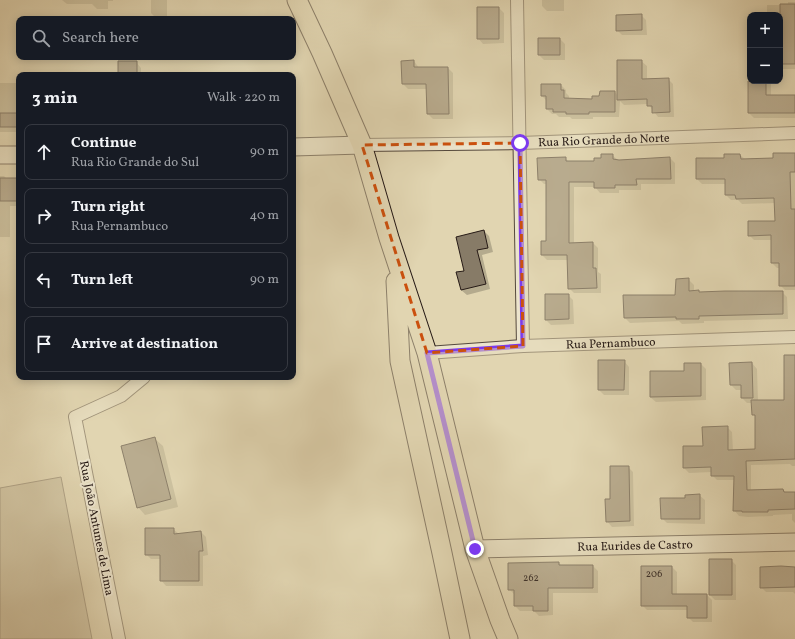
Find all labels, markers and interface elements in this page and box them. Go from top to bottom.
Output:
map controls [747,12,783,84]
button: + [747,12,783,48]
search box [16,16,296,60]
icon: search [30,27,52,49]
text: Search here [62,28,139,49]
button: − [747,48,783,84]
text: 3 min [32,87,78,110]
text: Walk · 220 m [207,89,280,107]
street label: Rua Rio Grande do Norte [538,131,670,151]
text: Continue [71,133,136,154]
route start [511,134,529,152]
icon: ahead [33,141,55,163]
text: 90 m [250,143,279,161]
text: Rua Rio Grande do Sul [71,154,199,172]
text: Turn right [71,197,145,218]
icon: right [33,205,55,227]
text: 40 m [250,207,279,225]
text: Rua Pernambuco [71,218,168,236]
icon: left [33,269,55,291]
text: Turn left [71,270,133,291]
text: 90 m [250,271,279,289]
icon: arrive [33,333,55,355]
text: Arrive at destination [71,334,218,355]
street label: Rua Pernambuco [566,335,656,354]
street label: Rua João Antunes de Lima [75,459,117,597]
street label: Rua Eurides de Castro [577,537,693,556]
route end [466,540,484,558]
house number: 206 [646,567,662,581]
house number: 262 [523,571,539,585]

